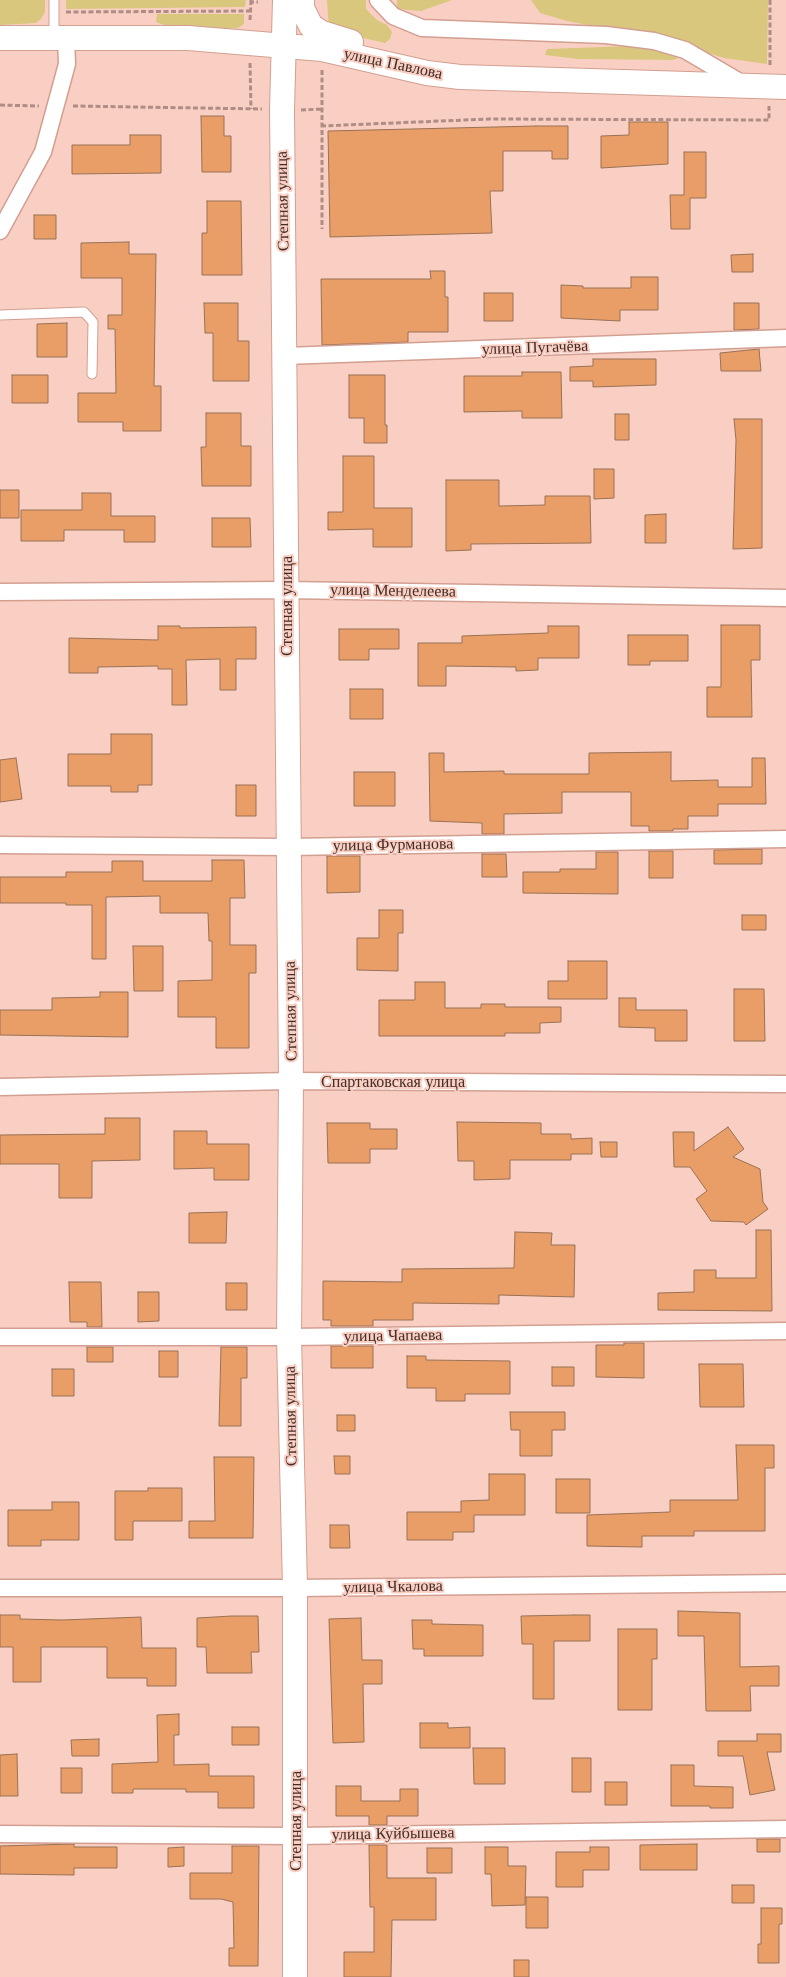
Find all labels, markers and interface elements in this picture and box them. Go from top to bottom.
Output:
street label: улица Павлова [342,44,444,84]
street label: Степная улица [273,151,293,251]
street label: улица Пугачёва [482,337,588,359]
street label: Степная улица [277,556,297,656]
street label: улица Менделеева [330,580,456,602]
street label: улица Фурманова [333,834,453,856]
street label: Степная улица [281,961,301,1061]
street label: Спартаковская улица [321,1072,465,1092]
street label: улица Чапаева [344,1326,442,1346]
street label: Степная улица [281,1366,301,1466]
street label: улица Чкалова [343,1577,443,1597]
street label: Степная улица [286,1771,306,1871]
street label: улица Куйбышева [331,1823,455,1845]

